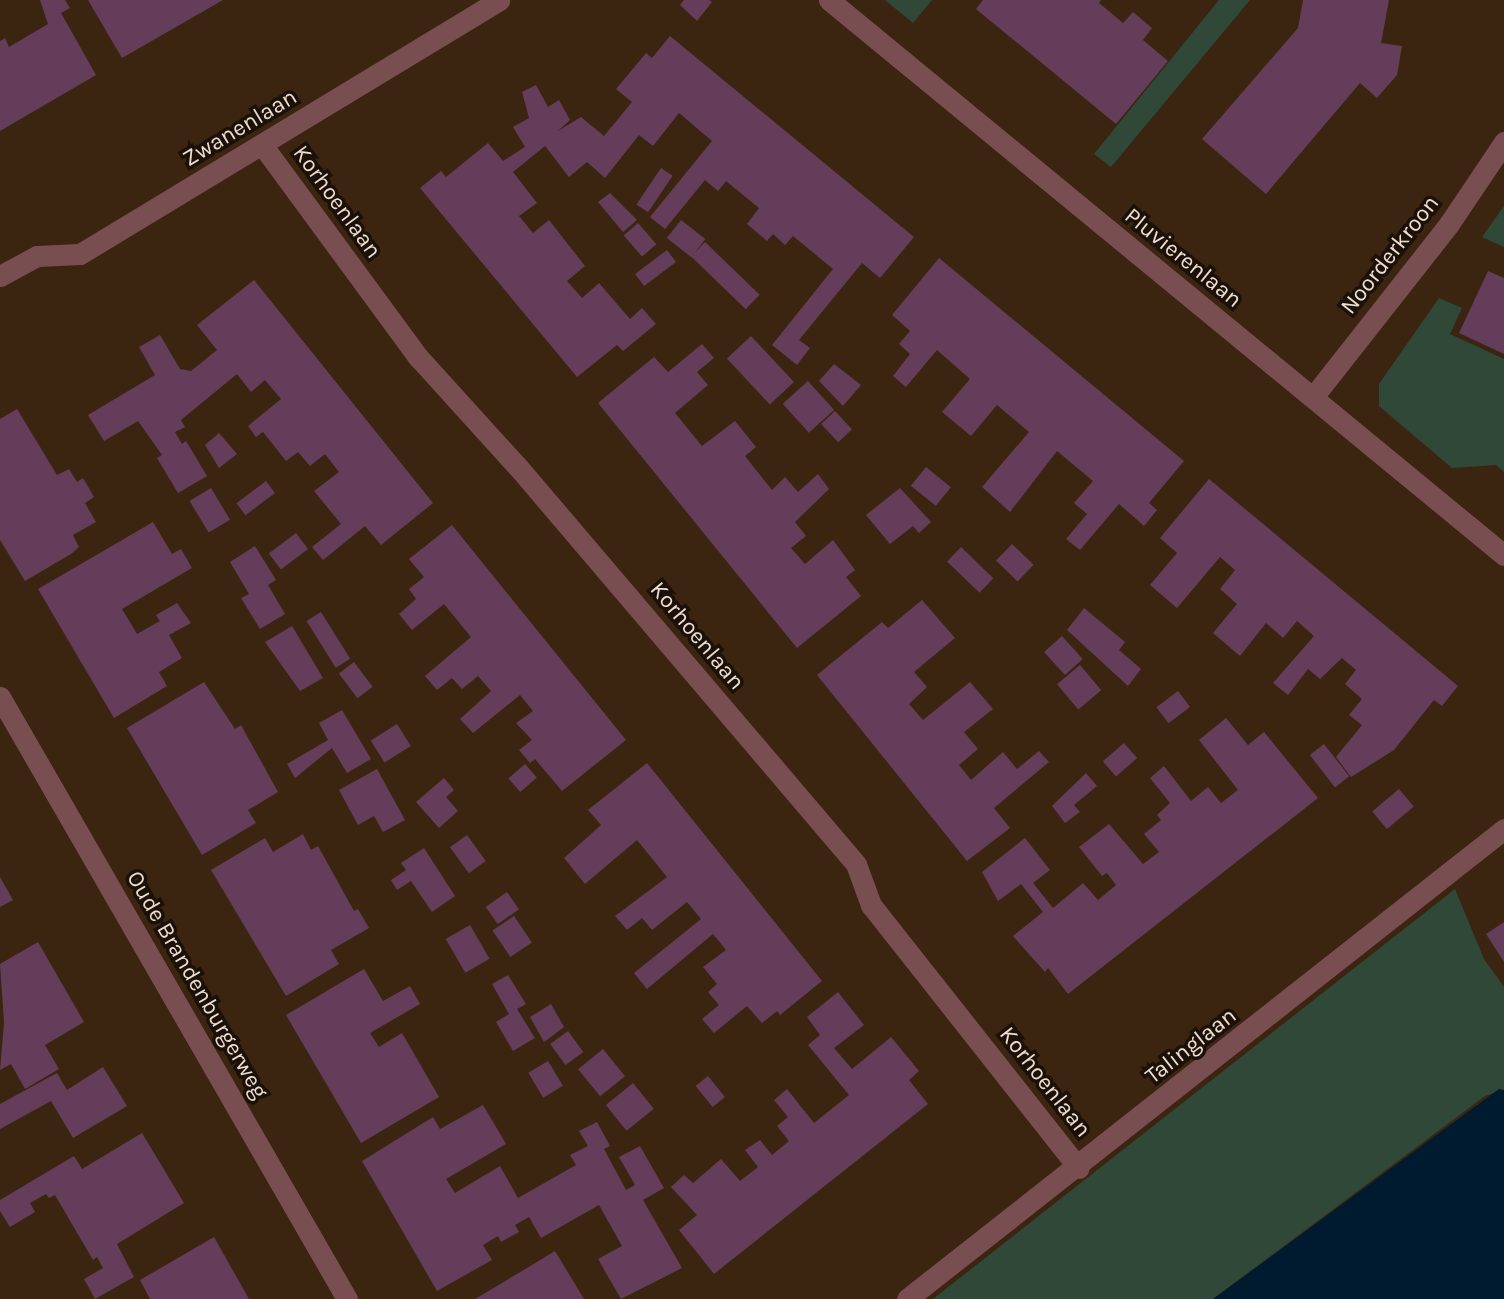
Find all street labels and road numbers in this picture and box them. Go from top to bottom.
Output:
street label: Zwanenlaan [178,83,302,173]
street label: Korhoenlaan [287,140,387,264]
street label: Noorderkroon [1335,190,1445,320]
street label: Pluvierenlaan [1119,202,1247,314]
street label: Korhoenlaan [644,576,750,696]
street label: Oude Brandenburgerweg [120,866,274,1104]
street label: Talinglaan [1140,1002,1242,1090]
street label: Korhoenlaan [993,1021,1097,1143]

